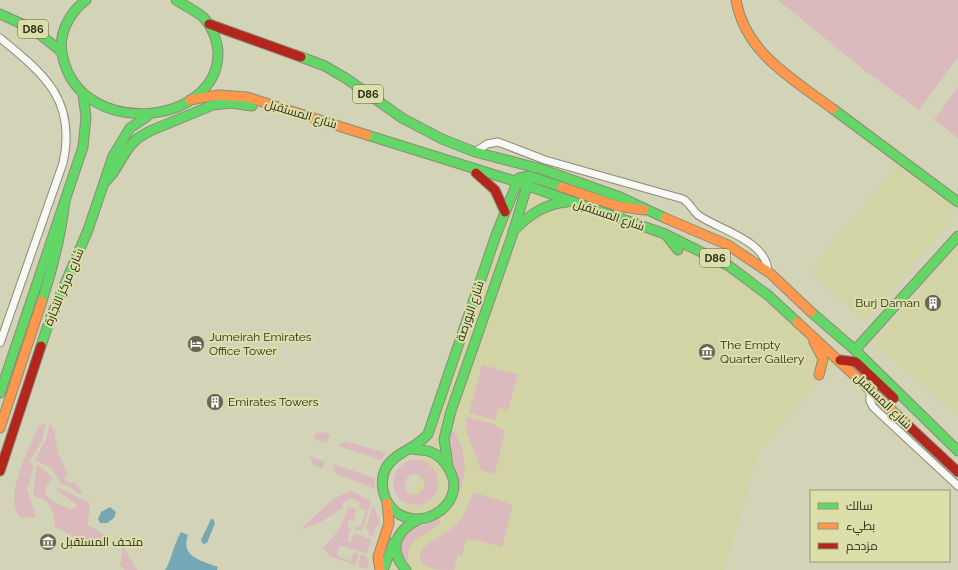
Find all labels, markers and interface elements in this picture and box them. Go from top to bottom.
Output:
road number: D86 [18,20,48,38]
road number: D86 [353,85,383,103]
street label: شارع المستقبل [263,96,339,133]
street label: شارع المستقبل [571,196,647,235]
street label: شارع مركز التجارة [41,246,88,328]
road number: D86 [700,249,730,267]
street label: شارع البورصة [453,279,488,343]
building icon: Burj Daman [923,293,943,313]
place label: Burj Daman [855,296,920,310]
place label: Jumeirah Emirates Office Tower [209,330,312,358]
hotel icon: Jumeirah Emirates Office Tower [186,334,206,354]
place label: The Empty Quarter Gallery [720,338,805,366]
museum icon: The Empty Quarter Gallery [697,342,717,362]
street label: شارع المستقبل [851,370,915,433]
building icon: Emirates Towers [205,392,225,412]
place label: Emirates Towers [228,395,319,409]
legend [810,490,950,562]
text: سالك [846,499,873,513]
text: بطيء [846,519,875,536]
museum icon: متحف المستقبل [38,532,58,552]
place label: متحف المستقبل [61,535,143,549]
text: مزدحم [846,539,878,554]

